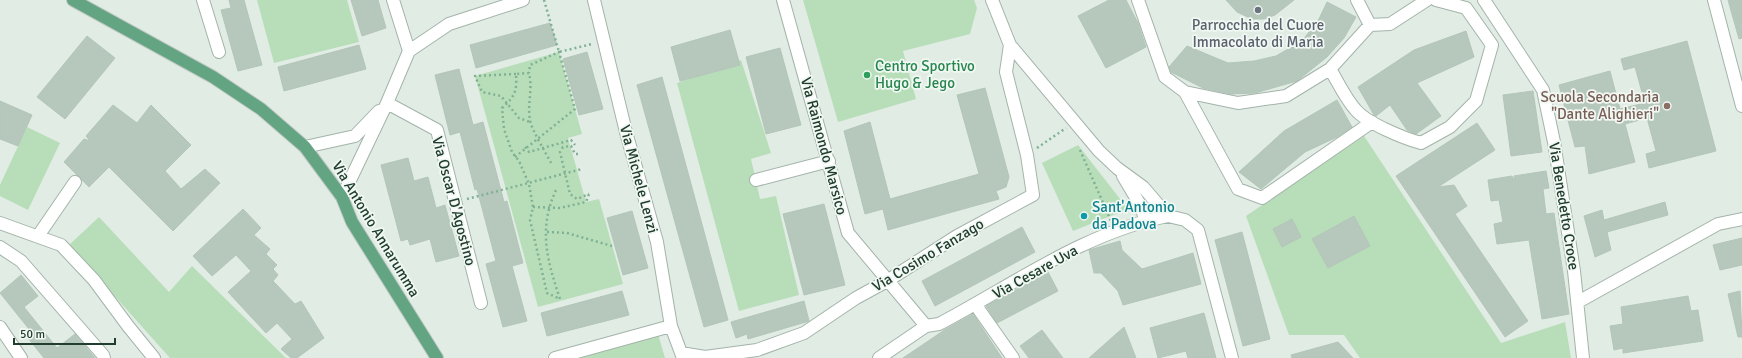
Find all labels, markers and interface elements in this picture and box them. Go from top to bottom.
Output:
marker: Parrocchia del Cuore Immacolato di Maria [1253,5,1263,15]
place label: Parrocchia del Cuore Immacolato di Maria [1192,16,1324,51]
place label: Centro Sportivo Hugo & Jego [875,57,975,92]
marker: Centro Sportivo Hugo & Jego [862,70,872,80]
street label: Via Raimondo Marsico [797,75,851,217]
place label: Scuola Secondaria "Dante Alighieri" [1540,88,1659,123]
marker: Scuola Secondaria "Dante Alighieri" [1662,101,1672,111]
street label: Via Michele Lenzi [616,123,662,235]
street label: Via Oscar D'Agostino [428,134,480,268]
street label: Via Benedetto Croce [1545,141,1583,271]
street label: Via Antonio Annarumma [328,158,424,300]
place label: Sant'Antonio da Padova [1092,198,1175,233]
marker: Sant'Antonio da Padova [1079,211,1089,221]
street label: Via Cosimo Fanzago [869,214,987,295]
street label: Via Cesare Uva [989,241,1081,303]
scale bar [14,320,115,346]
text: 50 m [20,327,45,342]

